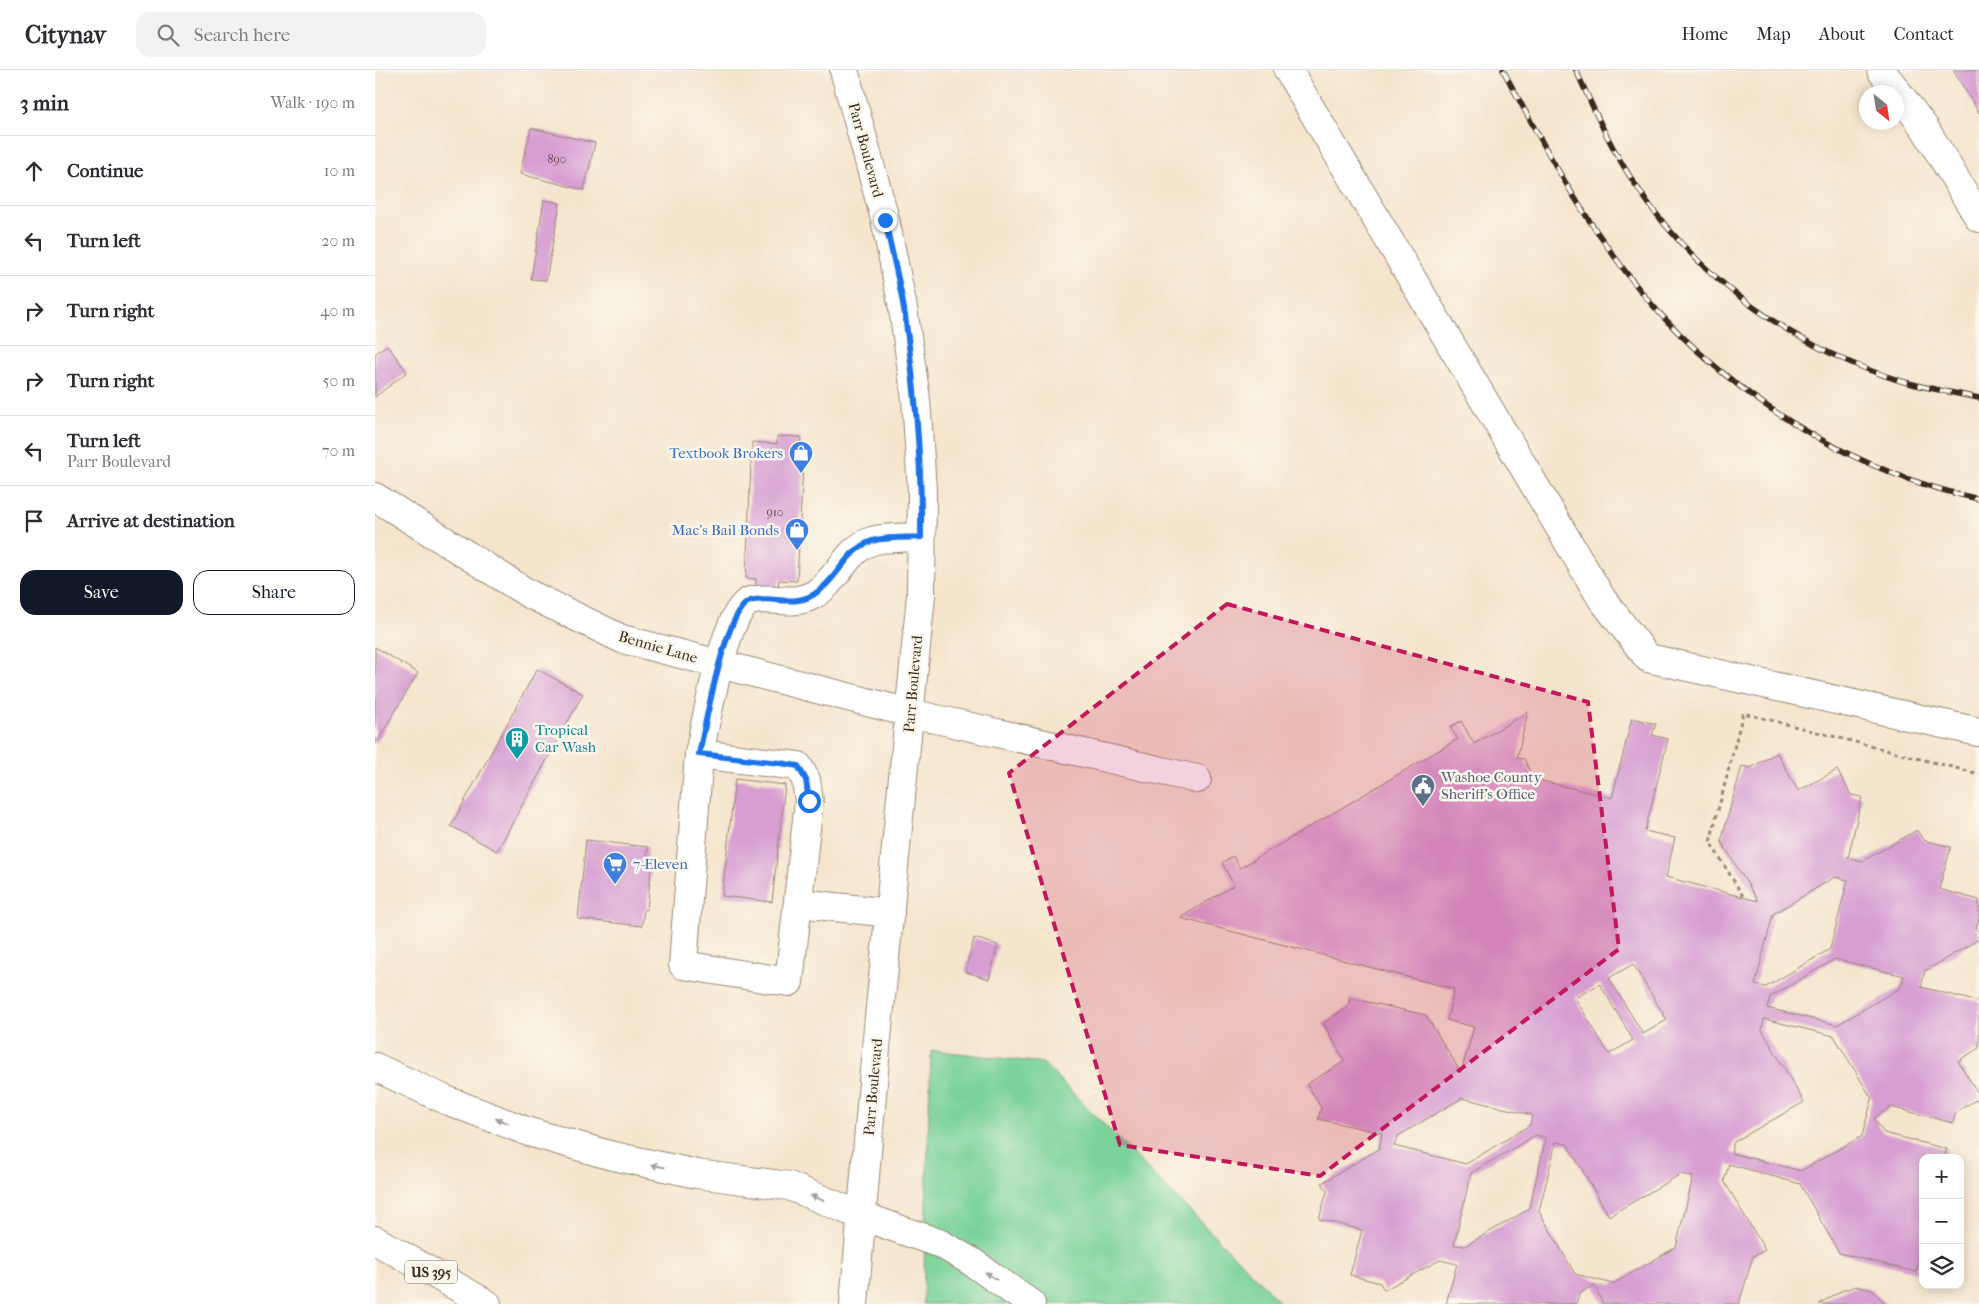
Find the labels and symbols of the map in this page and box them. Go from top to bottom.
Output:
north arrow [1859,85,1904,130]
street label: Parr Boulevard [845,101,888,200]
house number: 890 [548,152,566,166]
route end [874,209,897,232]
shop icon: Textbook Brokers [788,440,814,474]
place label: Textbook Brokers [669,444,783,462]
house number: 910 [766,505,784,519]
shop icon: Mac's Bail Bonds [784,517,810,551]
place label: Mac's Bail Bonds [672,521,779,539]
street label: Bennie Lane [616,627,700,667]
street label: Parr Boulevard [900,634,926,733]
place label: Tropical Car Wash [535,721,597,756]
building icon: Tropical Car Wash [504,726,530,760]
place label: Washoe County Sheriff's Office [1440,768,1543,803]
public building icon: Washoe County Sheriff's Office [1410,773,1436,807]
route start [798,790,821,813]
supermarket icon: 7-Eleven [602,851,628,885]
place label: 7-Eleven [633,855,688,873]
street label: Parr Boulevard [860,1037,886,1136]
one-way arrow [495,1117,509,1125]
one-way arrow [650,1162,665,1170]
one-way arrow [809,1194,824,1201]
road number: US 395 [405,1260,457,1284]
one-way arrow [985,1271,998,1281]

